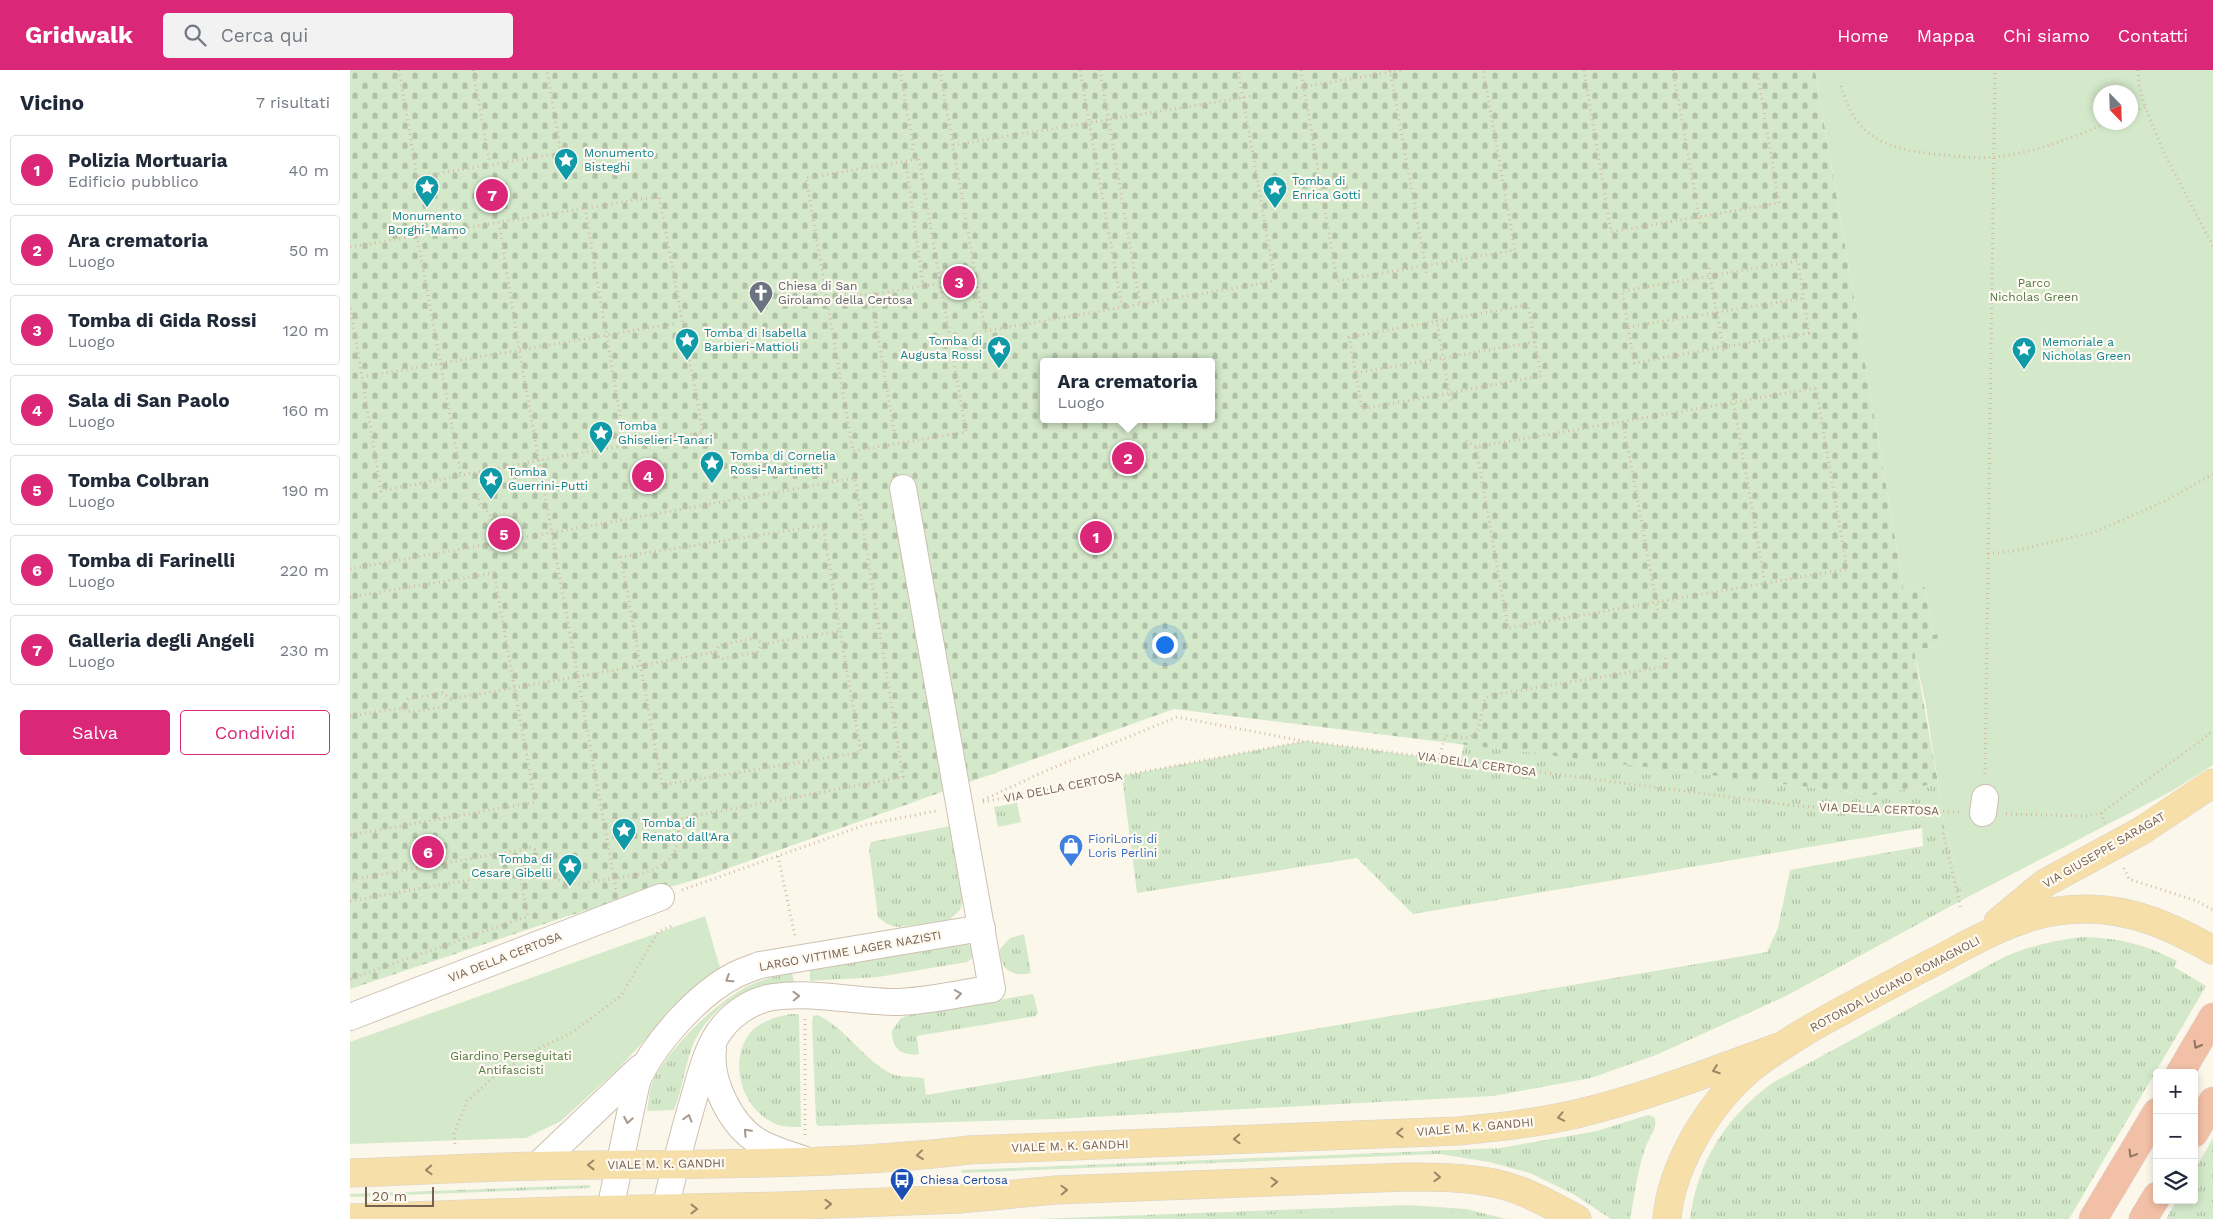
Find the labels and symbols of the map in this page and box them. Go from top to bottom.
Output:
north arrow [2093,85,2138,130]
place label: Monumento Bisteghi [584,146,654,174]
place icon: Monumento Bisteghi [553,147,579,181]
place icon: Monumento Borghi-Mamo [414,174,440,208]
place label: Tomba di Enrica Gotti [1292,174,1361,202]
place icon: Tomba di Enrica Gotti [1262,175,1288,209]
pin: 7 [476,176,508,214]
place label: Monumento Borghi-Mamo [388,209,466,237]
pin: 3 [943,263,975,301]
park label: Parco Nicholas Green [1990,276,2078,304]
place label: Chiesa di San Girolamo della Certosa [778,279,913,307]
church icon: Chiesa di San Girolamo della Certosa [748,280,774,314]
place label: Tomba di Isabella Barbieri-Mattioli [704,326,807,354]
place icon: Tomba di Isabella Barbieri-Mattioli [674,327,700,361]
place label: Tomba di Augusta Rossi [900,334,982,362]
place icon: Tomba di Augusta Rossi [986,335,1012,369]
place label: Memoriale a Nicholas Green [2042,335,2131,363]
place icon: Memoriale a Nicholas Green [2011,336,2037,370]
place label: Tomba Ghiselieri-Tanari [618,419,713,447]
place icon: Tomba Ghiselieri-Tanari [588,420,614,454]
pin: 2 [1112,439,1144,477]
place label: Tomba di Cornelia Rossi-Martinetti [730,449,836,477]
place icon: Tomba di Cornelia Rossi-Martinetti [699,450,725,484]
pin: 4 [632,457,664,495]
place label: Tomba Guerrini-Putti [508,465,588,493]
place icon: Tomba Guerrini-Putti [478,466,504,500]
pin: 5 [488,515,520,553]
pin: 1 [1080,518,1112,556]
your location [1152,632,1178,658]
street label: VIA DELLA CERTOSA [1417,749,1538,779]
street label: VIA DELLA CERTOSA [1003,769,1123,805]
street label: VIA DELLA CERTOSA [1819,800,1939,818]
street label: VIA GIUSEPPE SARAGAT [2040,809,2168,891]
place label: Tomba di Renato dall'Ara [642,816,730,844]
place icon: Tomba di Renato dall'Ara [611,817,637,851]
place label: FioriLoris di Loris Perlini [1088,832,1157,860]
pin: 6 [412,833,444,871]
shop icon: FioriLoris di Loris Perlini [1058,833,1084,867]
place label: Tomba di Cesare Gibelli [471,852,552,880]
place icon: Tomba di Cesare Gibelli [557,853,583,887]
street label: LARGO VITTIME LAGER NAZISTI [758,928,942,974]
street label: VIA DELLA CERTOSA [446,929,564,985]
street label: ROTONDA LUCIANO ROMAGNOLI [1808,933,1982,1035]
one-way arrow [726,973,735,983]
one-way arrow [954,989,962,1000]
one-way arrow [792,991,800,1001]
one-way arrow [2193,1039,2203,1048]
park label: Giardino Perseguitati Antifascisti [450,1049,572,1077]
one-way arrow [1713,1064,1721,1074]
one-way arrow [1557,1111,1565,1121]
one-way arrow [682,1113,693,1122]
street label: VIALE M. K. GANDHI [1416,1115,1534,1139]
one-way arrow [623,1116,633,1125]
one-way arrow [744,1128,753,1137]
one-way arrow [1395,1128,1403,1138]
one-way arrow [1233,1134,1241,1145]
street label: VIALE M. K. GANDHI [1011,1137,1129,1155]
one-way arrow [2128,1149,2138,1158]
one-way arrow [916,1150,924,1161]
street label: VIALE M. K. GANDHI [607,1156,725,1172]
one-way arrow [587,1160,595,1170]
one-way arrow [425,1165,432,1175]
bus stop icon: Chiesa Certosa [889,1167,915,1201]
one-way arrow [1433,1172,1441,1183]
place label: Chiesa Certosa [920,1173,1008,1187]
one-way arrow [1270,1176,1278,1187]
scale bar [365,1184,434,1207]
one-way arrow [1060,1184,1068,1195]
one-way arrow [825,1199,833,1209]
one-way arrow [690,1204,698,1214]

